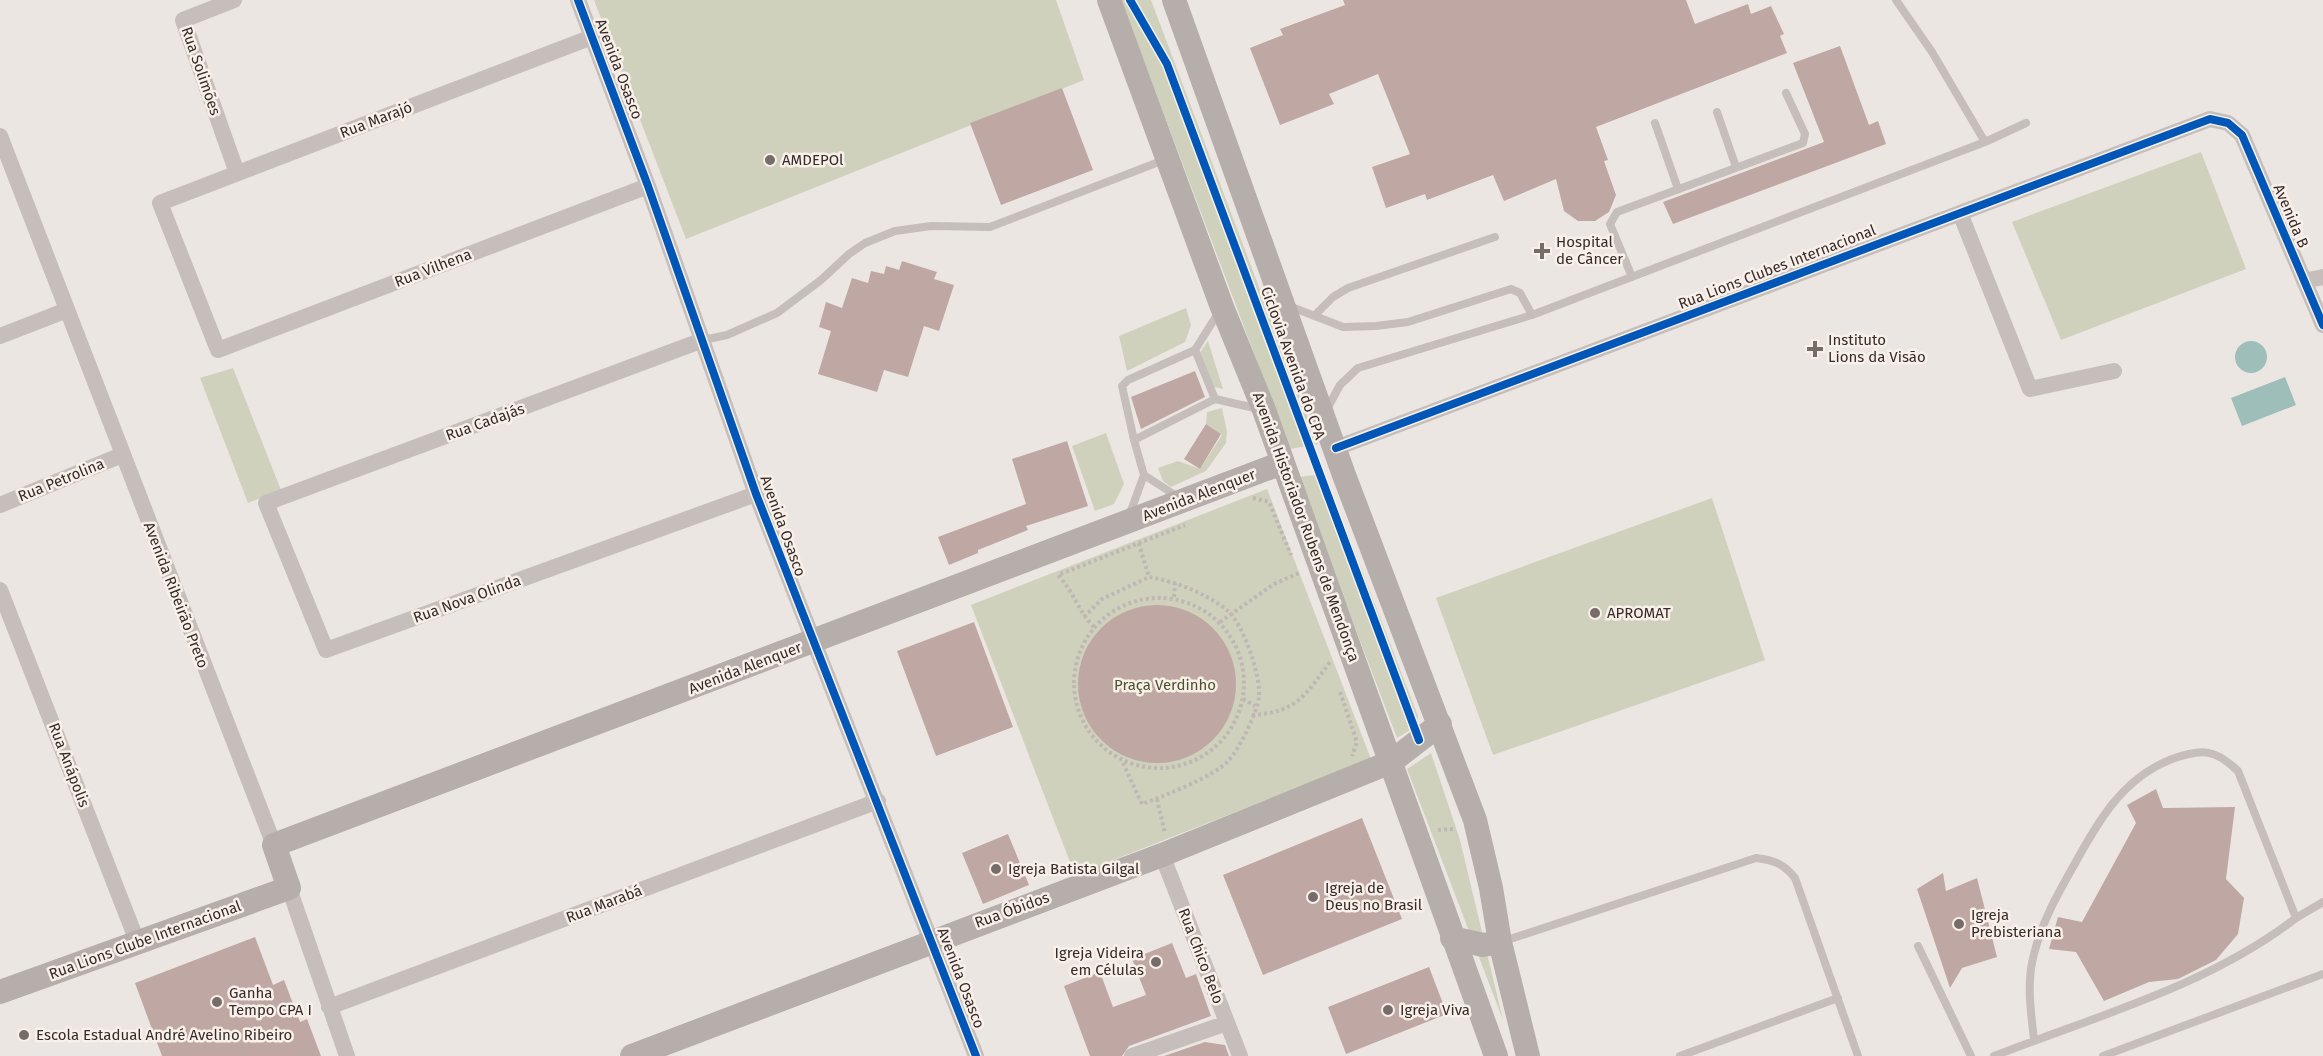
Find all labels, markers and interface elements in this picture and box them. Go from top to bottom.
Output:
street label: Avenida Osasco [592,16,646,122]
street label: Rua Solimões [177,24,225,118]
street label: Rua Marajó [337,98,415,142]
place label: AMDEPOl [782,151,844,169]
marker: AMDEPOl [763,153,777,167]
street label: Avenida B [2270,181,2312,251]
street label: Rua Lions Clubes Internacional [1676,221,1879,313]
place label: Hospital de Câncer [1556,233,1623,268]
marker: Hospital de Câncer [1533,242,1551,260]
street label: Rua Vilhena [392,245,474,291]
street label: Ciclovia Avenida do CPA [1257,284,1329,442]
place label: Instituto Lions da Visão [1828,331,1926,366]
marker: Instituto Lions da Visão [1806,340,1824,358]
street label: Avenida Historiador Rubens de Mendonça [1249,390,1363,664]
street label: Rua Cadajás [443,399,527,445]
street label: Rua Petrolina [15,455,107,505]
street label: Avenida Alenquer [1140,465,1258,525]
street label: Avenida Osasco [756,473,810,579]
street label: Avenida Ribeirão Preto [140,519,212,671]
street label: Rua Nova Olinda [411,571,523,627]
place label: APROMAT [1607,604,1671,622]
marker: APROMAT [1588,606,1602,620]
street label: Avenida Alenquer [686,638,804,698]
park label: Praça Verdinho [1114,676,1216,694]
street label: Rua Anápolis [45,720,93,810]
place label: Igreja Batista Gilgal [1008,860,1140,878]
marker: Igreja Batista Gilgal [989,862,1003,876]
place label: Igreja de Deus no Brasil [1325,879,1423,914]
street label: Rua Marabá [563,881,645,927]
street label: Rua Óbidos [972,888,1052,932]
marker: Igreja de Deus no Brasil [1306,890,1320,904]
street label: Rua Lions Clube Internacional [46,897,244,983]
street label: Rua Chico Belo [1174,906,1228,1006]
place label: Igreja Prebisteriana [1971,906,2062,941]
marker: Igreja Prebisteriana [1952,917,1966,931]
street label: Avenida Osasco [934,925,988,1031]
place label: Igreja Videira em Células [1055,944,1144,979]
marker: Igreja Videira em Células [1149,955,1163,969]
place label: Ganha Tempo CPA I [229,984,312,1019]
marker: Ganha Tempo CPA I [210,995,224,1009]
place label: Igreja Viva [1400,1001,1470,1019]
marker: Igreja Viva [1381,1003,1395,1017]
place label: Escola Estadual André Avelino Ribeiro [36,1026,292,1044]
marker: Escola Estadual André Avelino Ribeiro [17,1028,31,1042]

